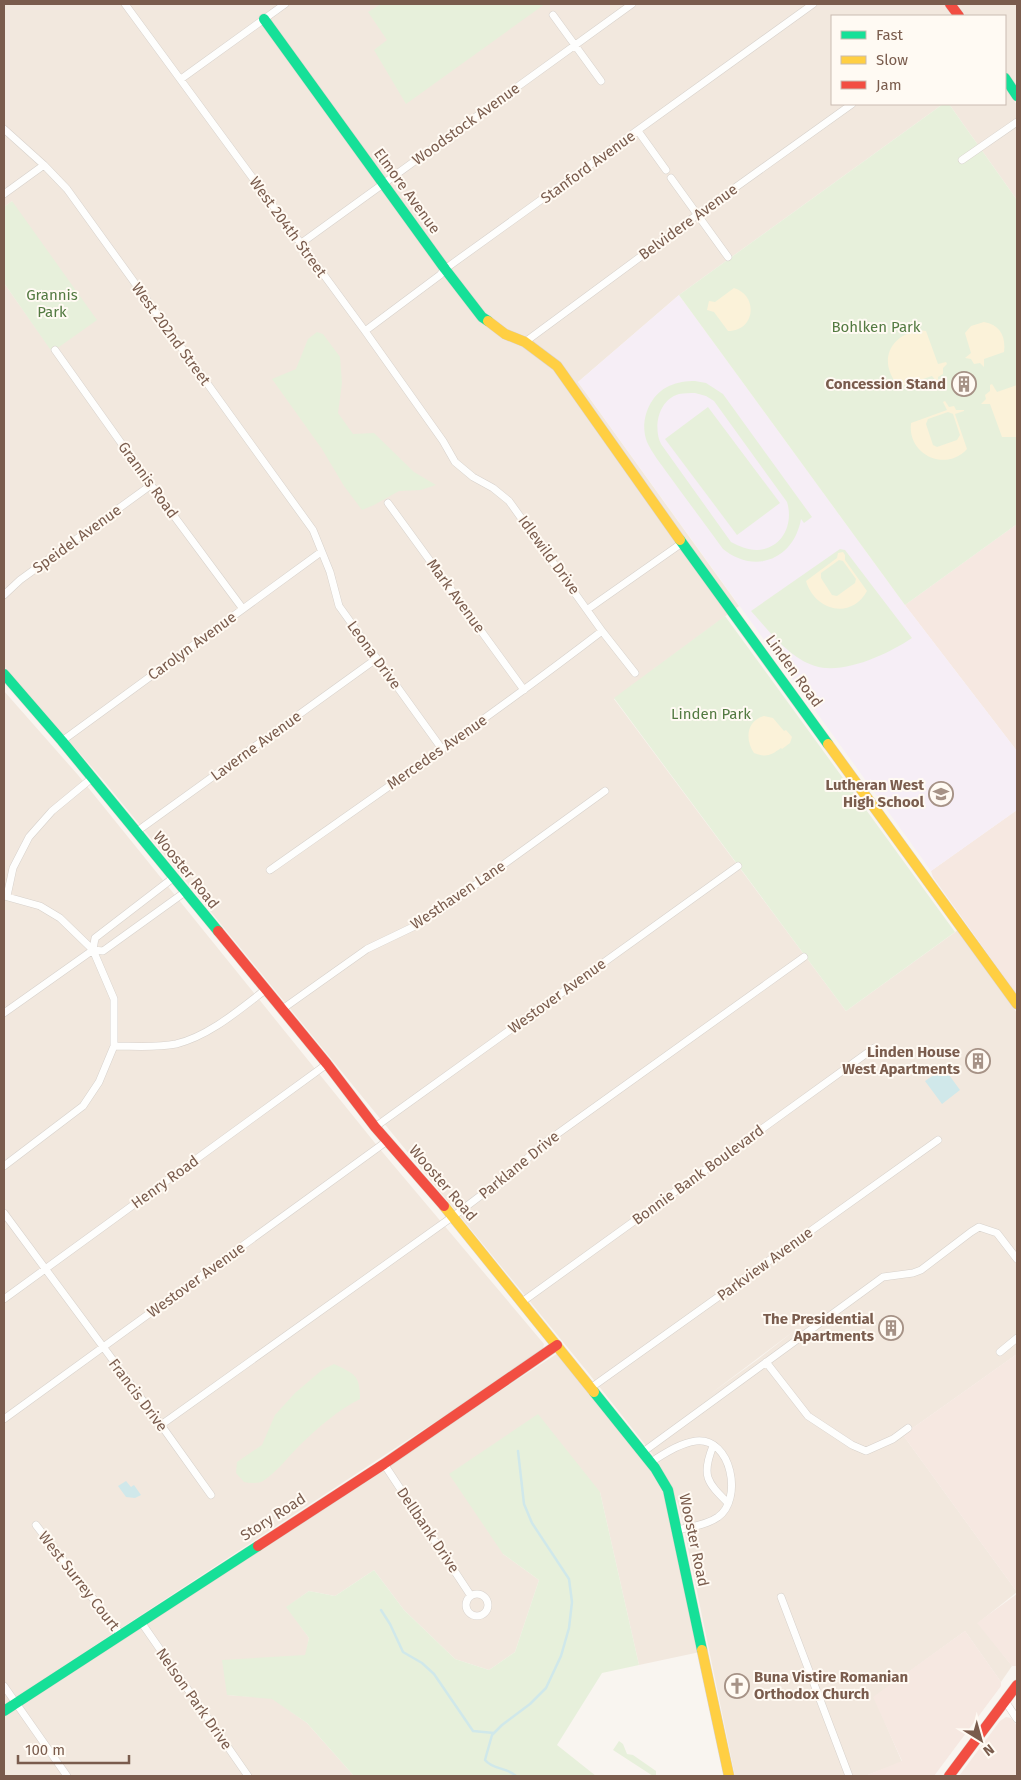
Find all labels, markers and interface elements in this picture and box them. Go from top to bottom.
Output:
legend [831,15,1006,105]
text: Fast [876,26,903,44]
text: Slow [876,51,908,69]
text: Jam [876,76,902,94]
street label: Woodstock Avenue [409,79,523,169]
street label: Stanford Avenue [537,127,639,207]
street label: Elmore Avenue [370,145,444,237]
street label: West 204th Street [246,173,331,281]
street label: Belvidere Avenue [635,180,741,264]
street label: West 202nd Street [128,279,215,389]
park label: Grannis Park [26,286,78,321]
park label: Bohlken Park [831,318,921,336]
building icon: Concession Stand [951,371,977,397]
place label: Concession Stand [825,375,946,393]
street label: Grannis Road [114,438,182,522]
street label: Speidel Avenue [29,501,125,577]
street label: Idlewild Drive [514,512,584,598]
street label: Mark Avenue [423,555,489,637]
street label: Carolyn Avenue [144,608,240,684]
street label: Leona Drive [343,617,405,693]
street label: Linden Road [762,631,826,711]
park label: Linden Park [671,705,751,723]
street label: Laverne Avenue [207,707,305,785]
street label: Mercedes Avenue [383,711,491,793]
place label: Lutheran West High School [825,776,925,811]
school or university icon: Lutheran West High School [928,781,954,807]
street label: Wooster Road [149,828,223,912]
street label: Westhaven Lane [407,857,509,933]
street label: Westover Avenue [505,955,609,1037]
place label: Linden House West Apartments [842,1043,960,1078]
building icon: Linden House West Apartments [965,1048,991,1074]
street label: Bonnie Bank Boulevard [629,1121,767,1229]
street label: Parklane Drive [475,1127,563,1203]
street label: Wooster Road [405,1141,481,1225]
street label: Henry Road [128,1152,202,1212]
street label: Parkview Avenue [714,1223,816,1305]
street label: Westover Avenue [144,1239,248,1321]
place label: The Presidential Apartments [763,1310,875,1345]
building icon: The Presidential Apartments [878,1315,904,1341]
street label: Francis Drive [105,1355,171,1435]
street label: Dellbank Drive [393,1484,463,1576]
street label: Story Road [237,1489,309,1545]
street label: Wooster Road [675,1492,713,1588]
street label: West Surrey Court [35,1528,124,1635]
street label: Nelson Park Drive [152,1645,236,1753]
place label: Buna Vistire Romanian Orthodox Church [754,1668,908,1703]
church icon: Buna Vistire Romanian Orthodox Church [724,1673,750,1699]
north arrow [956,1715,1006,1765]
scale bar [18,1732,129,1764]
text: N [980,1740,997,1760]
text: 100 m [25,1741,65,1759]

